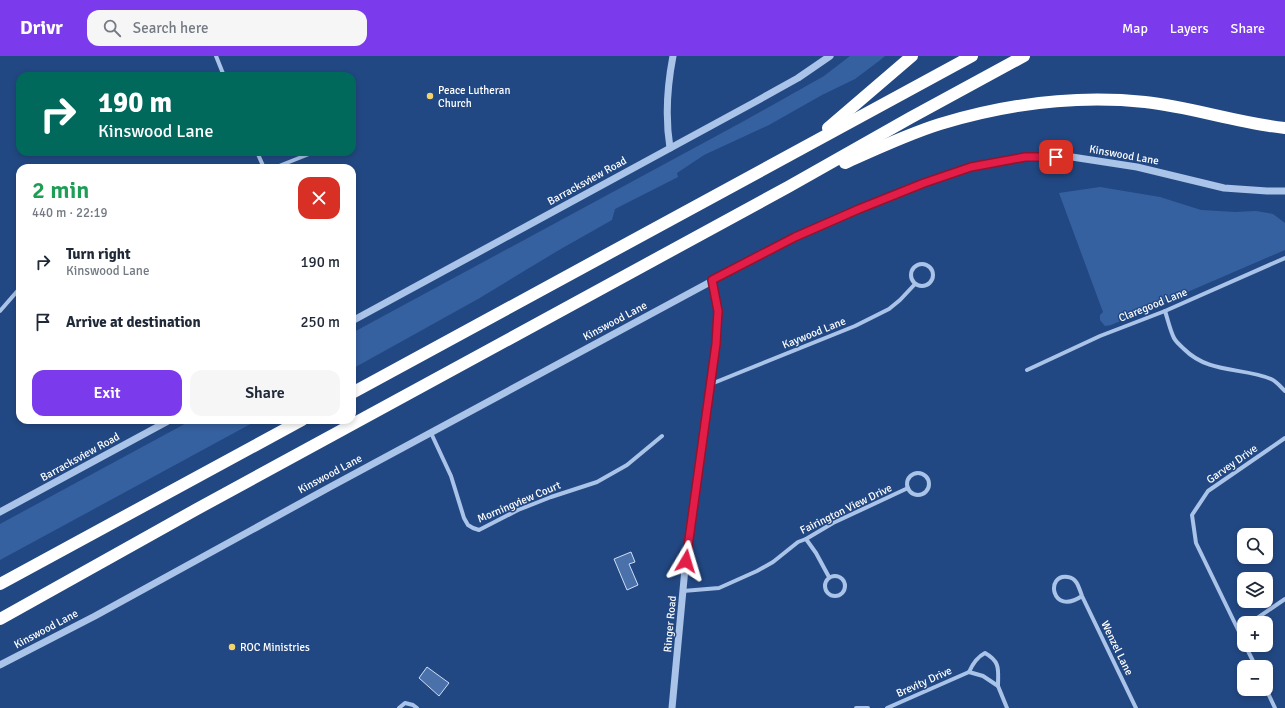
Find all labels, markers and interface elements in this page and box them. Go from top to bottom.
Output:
search box [87,10,367,46]
text: Drivr [20,16,63,40]
icon: search [101,17,123,39]
text: Search here [133,19,208,37]
text: Map [1122,20,1148,37]
text: Layers [1170,20,1209,37]
text: Share [1231,20,1265,37]
place label: Peace Lutheran Church [438,84,510,110]
text: 190 m [98,86,172,120]
icon: right [32,88,84,140]
marker: Peace Lutheran Church [425,91,435,101]
text: Kinswood Lane [98,120,213,142]
pin [1039,140,1073,174]
street label: Kinswood Lane [1088,142,1160,168]
icon: arrive [1045,146,1067,168]
street label: Barracksview Road [545,154,629,208]
text: 2 min [32,175,89,205]
button: close [298,177,340,219]
text: 440 m · 22:19 [32,205,108,221]
text: Turn right [66,245,131,263]
icon: right [32,251,54,273]
text: 190 m [300,253,340,271]
text: Kinswood Lane [66,263,149,279]
street label: Claregood Lane [1117,285,1189,325]
street label: Kinswood Lane [581,299,649,343]
icon: arrive [32,311,54,333]
text: Arrive at destination [66,313,201,331]
text: 250 m [300,313,340,331]
street label: Kaywood Lane [780,314,848,352]
button: Exit [32,370,182,416]
button: Share [190,370,340,416]
street label: Barracksview Road [38,430,122,484]
street label: Garvey Drive [1204,442,1260,486]
street label: Kinswood Lane [296,452,364,496]
street label: Morningview Court [475,478,563,525]
street label: Fairington View Drive [798,481,894,537]
map controls [1237,528,1273,696]
button: search [1237,528,1273,564]
position arrow [665,540,707,582]
button: layers [1237,572,1273,608]
street label: Ringer Road [661,595,679,653]
street label: Kinswood Lane [12,607,80,651]
button: + [1237,616,1273,652]
street label: Wenzel Lane [1098,619,1136,677]
place label: ROC Ministries [240,641,310,654]
marker: ROC Ministries [227,642,237,652]
button: − [1237,660,1273,696]
street label: Brevity Drive [894,664,954,700]

